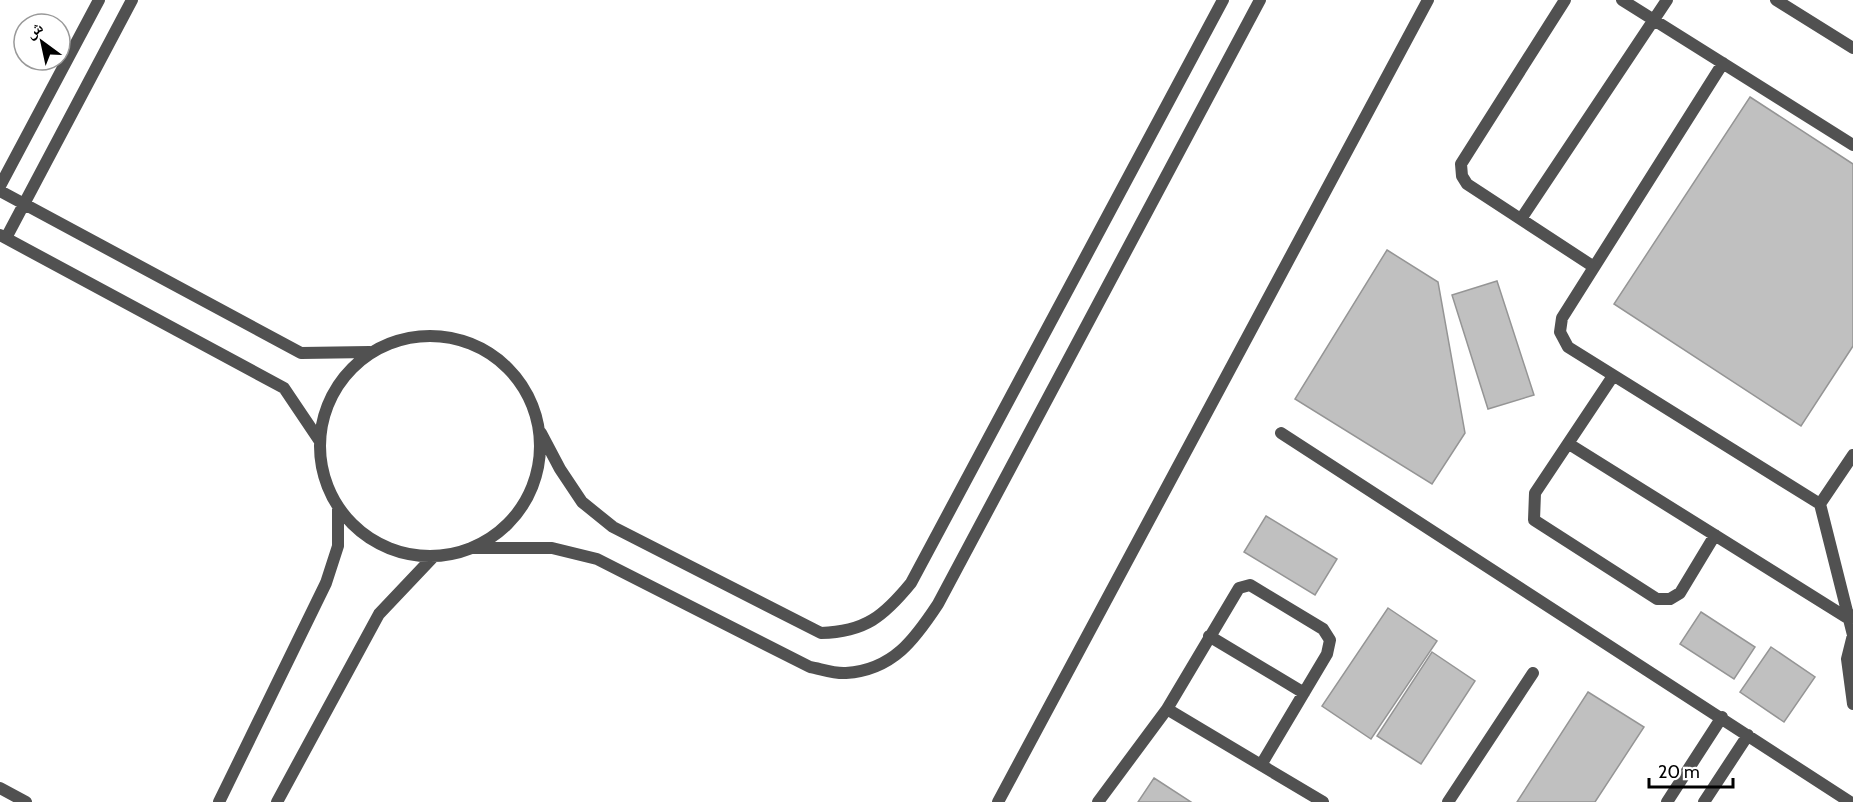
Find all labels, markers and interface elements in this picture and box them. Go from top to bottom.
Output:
north arrow [12,12,72,72]
text: ش [22,17,46,42]
scale bar [1649,751,1733,789]
text: 20 m [1658,761,1700,783]

